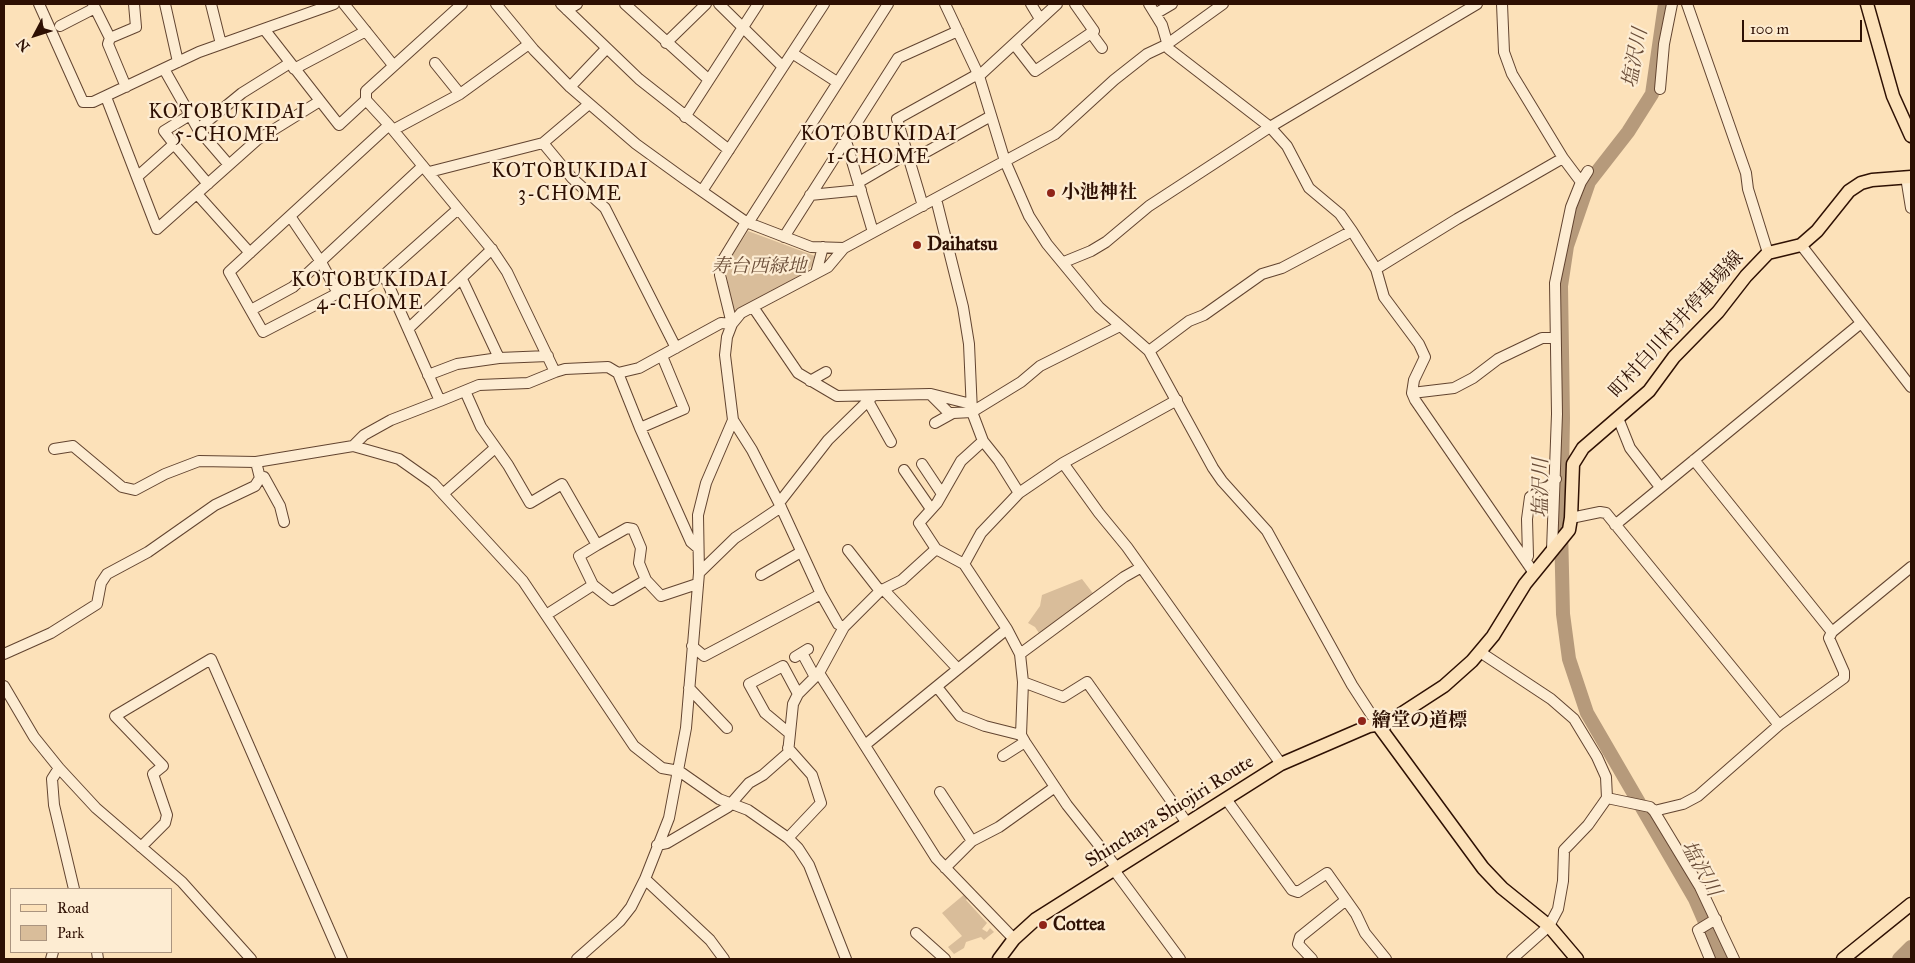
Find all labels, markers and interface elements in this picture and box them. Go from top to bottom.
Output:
north arrow [10,10,60,60]
scale bar [1745,10,1865,42]
text: 100 m [1750,20,1789,38]
water label: 塩沢川 [1618,26,1654,90]
text: N [13,35,33,55]
district label: KOTOBUKIDAI 5-CHOME [147,101,307,148]
district label: KOTOBUKIDAI 1-CHOME [799,123,959,170]
district label: KOTOBUKIDAI 3-CHOME [490,160,650,207]
place label: 小池神社 [1061,182,1137,204]
marker: 小池神社 [1045,187,1057,199]
place label: Daihatsu [927,234,998,256]
marker: Daihatsu [911,239,923,251]
street label: 町村白川村井停車場線 [1605,247,1749,403]
park label: 寿台西緑地 [712,256,806,278]
district label: KOTOBUKIDAI 4-CHOME [290,269,450,316]
water label: 塩沢川 [1530,458,1554,518]
place label: 繪堂の道標 [1372,710,1467,732]
marker: 繪堂の道標 [1356,715,1368,727]
street label: Shinchaya Shiojiri Route [1081,751,1259,873]
water label: 塩沢川 [1675,837,1725,901]
legend [10,888,172,953]
text: Road [57,899,89,917]
place label: Cottea [1053,914,1105,936]
marker: Cottea [1037,919,1049,931]
text: Park [57,924,84,942]

